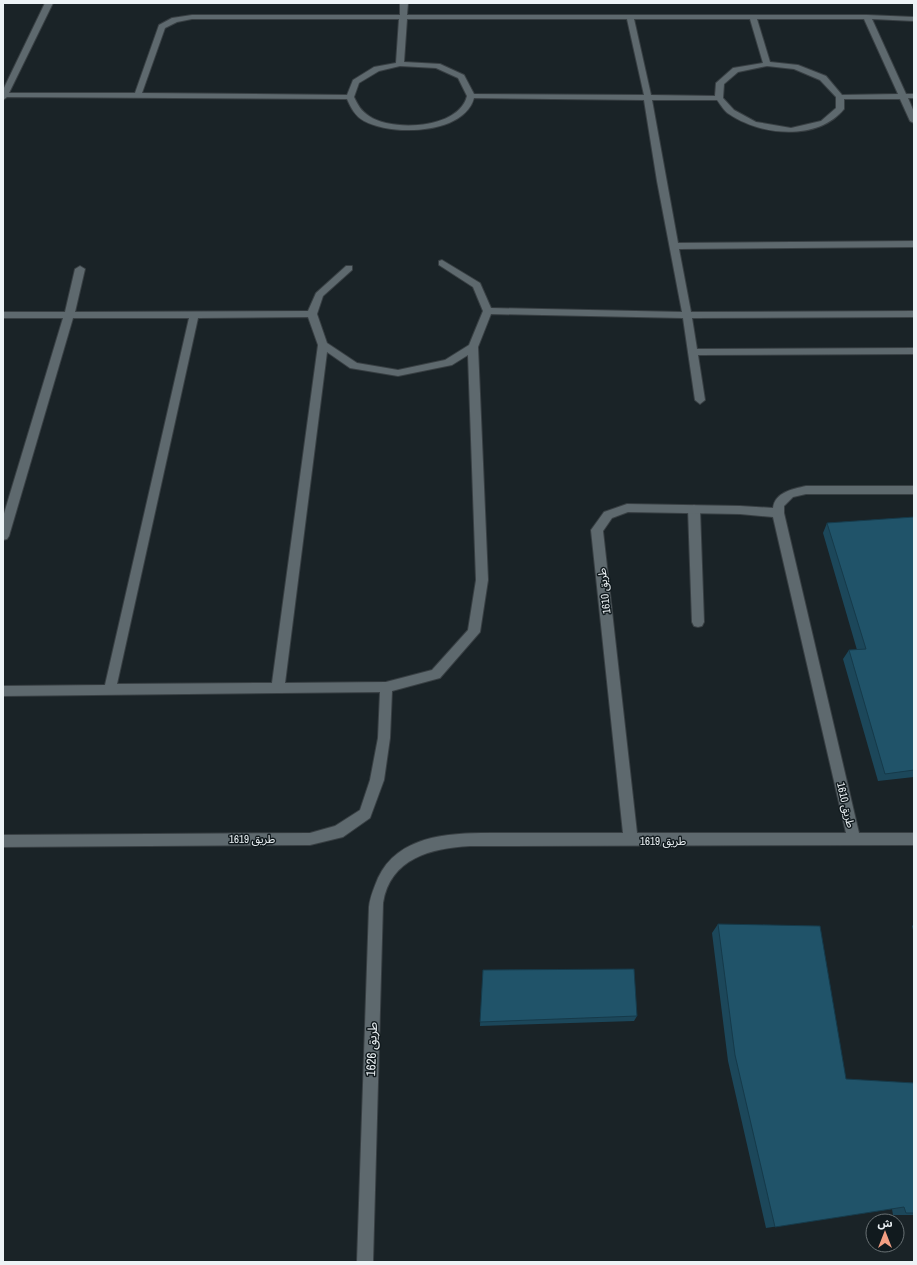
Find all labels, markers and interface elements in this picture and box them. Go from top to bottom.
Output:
street label: طريق 1610 [595,567,613,615]
street label: طريق 1610 [834,781,858,829]
street label: طريق 1619 [229,832,275,846]
street label: طريق 1619 [640,834,686,848]
street label: طريق 1626 [362,1021,381,1077]
north arrow [865,1213,905,1253]
text: ش [877,1216,893,1230]

